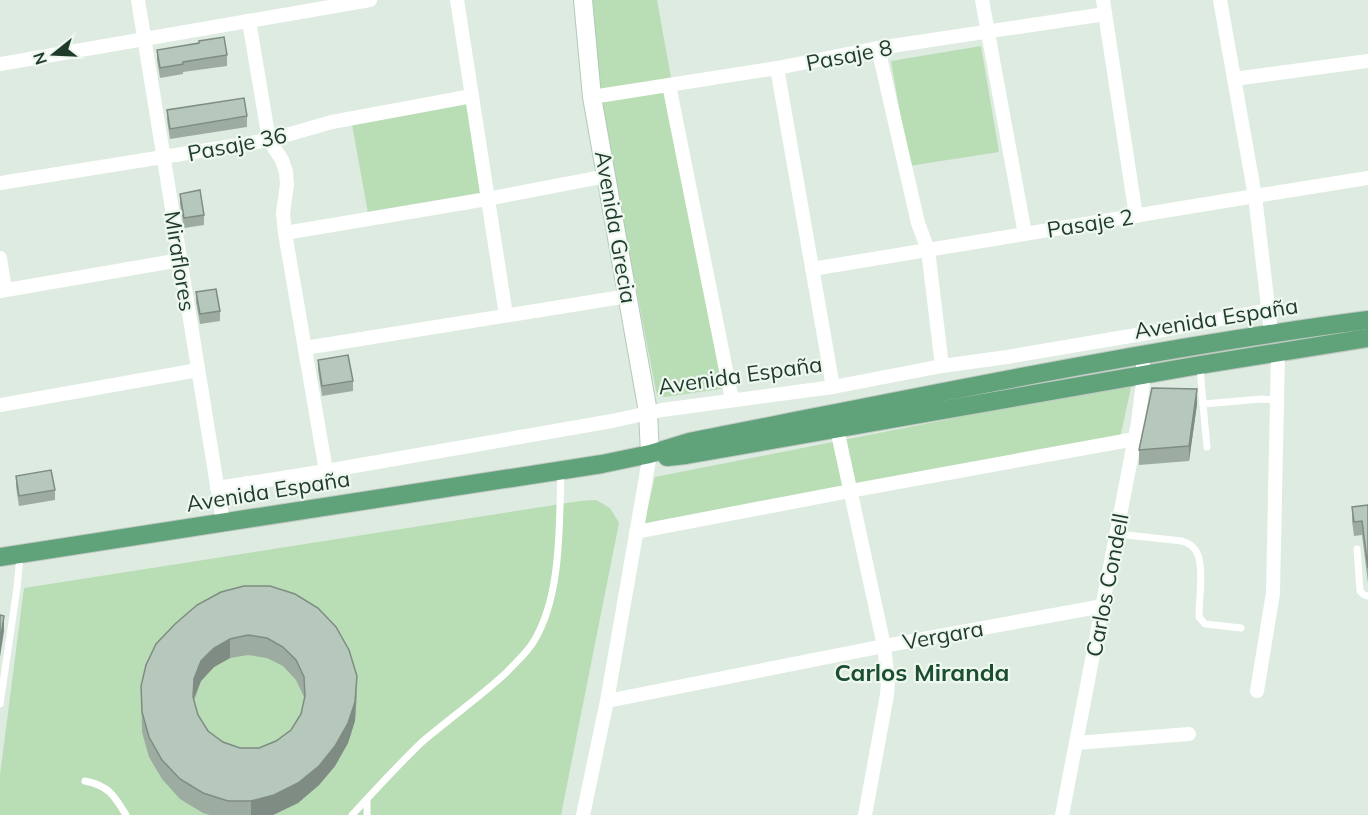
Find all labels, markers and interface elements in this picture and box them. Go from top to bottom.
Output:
north arrow [24,24,84,84]
street label: Pasaje 8 [803,33,895,77]
text: N [28,50,51,67]
street label: Pasaje 36 [185,121,289,167]
street label: Avenida Grecia [589,148,643,306]
street label: Pasaje 2 [1045,202,1135,244]
street label: Miraflores [158,209,202,313]
street label: Avenida España [1132,291,1300,345]
street label: Avenida España [656,350,824,400]
street label: Avenida España [184,464,352,518]
street label: Carlos Condell [1079,511,1135,659]
street label: Vergara [900,614,986,656]
district label: Carlos Miranda [835,657,1009,687]

